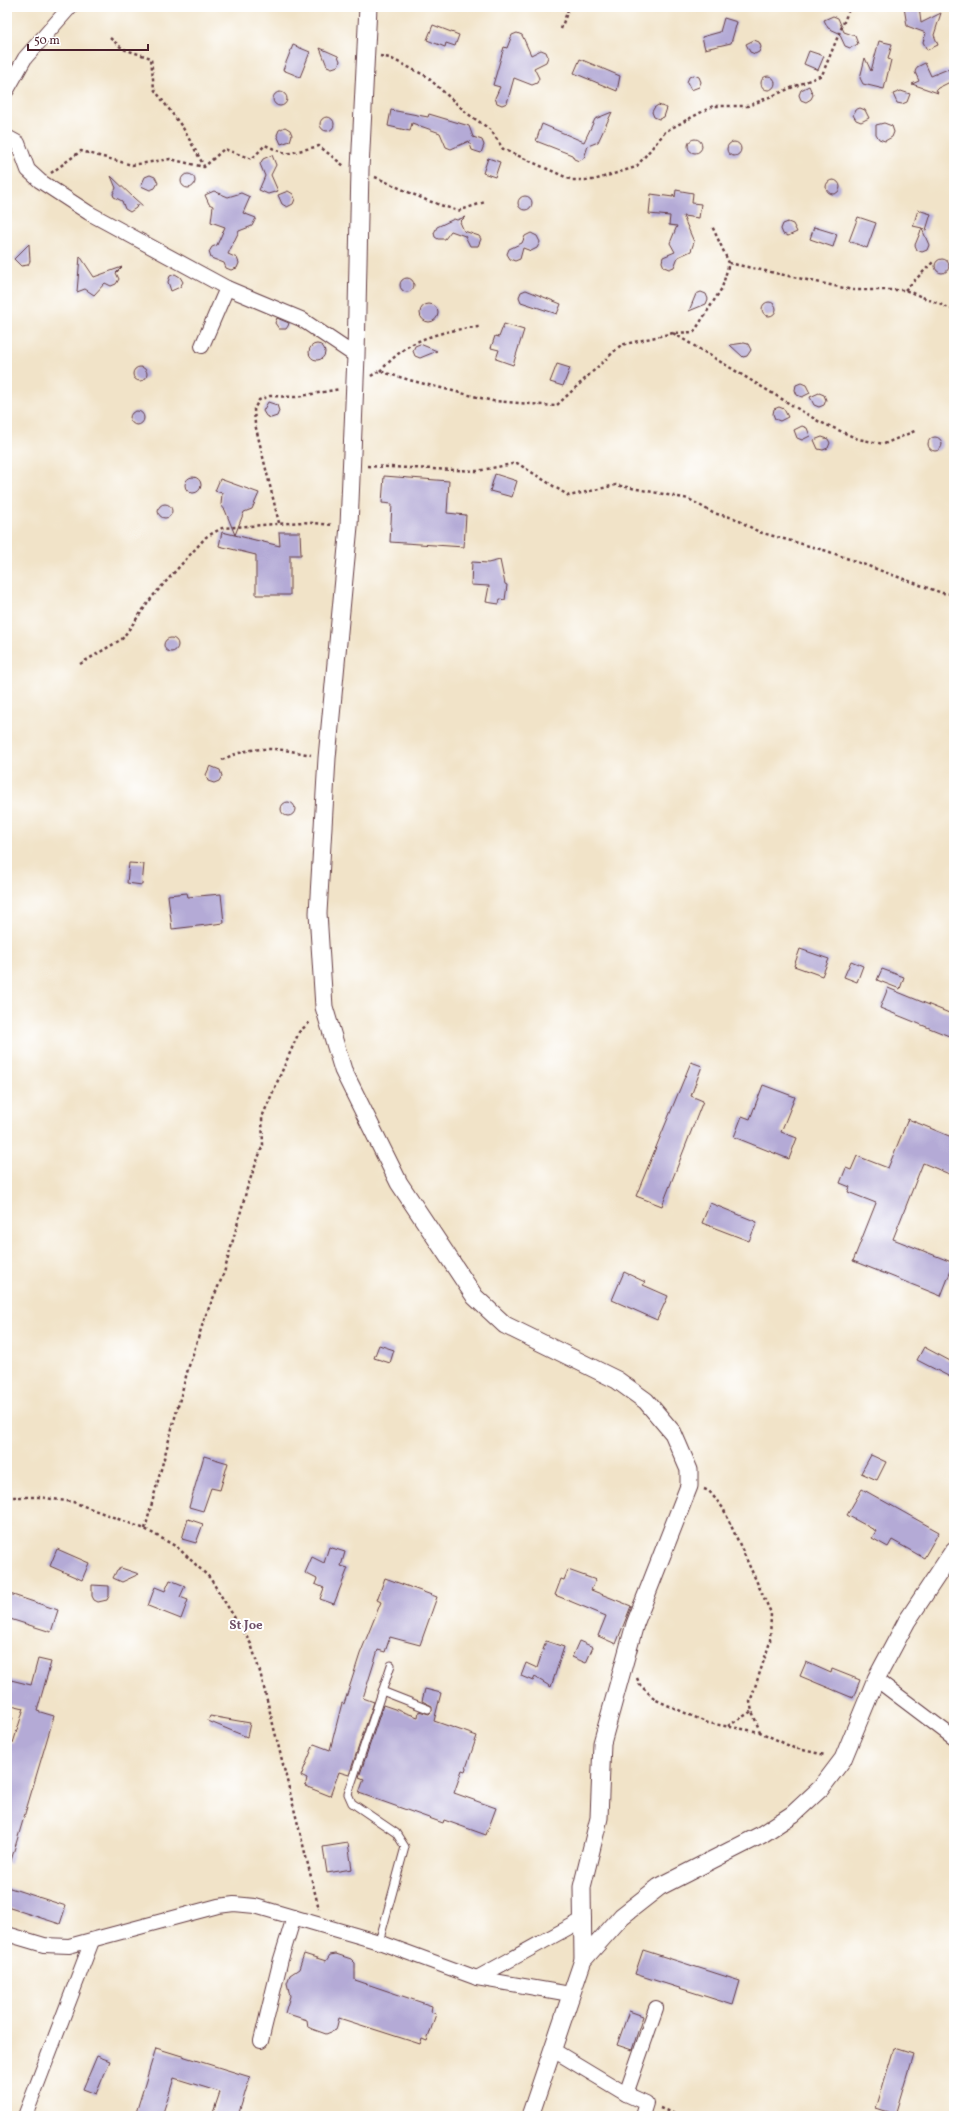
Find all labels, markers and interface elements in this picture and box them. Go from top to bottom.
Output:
scale bar [28,26,148,52]
text: 50 m [34,33,60,49]
district label: St Joe [229,1617,263,1635]

